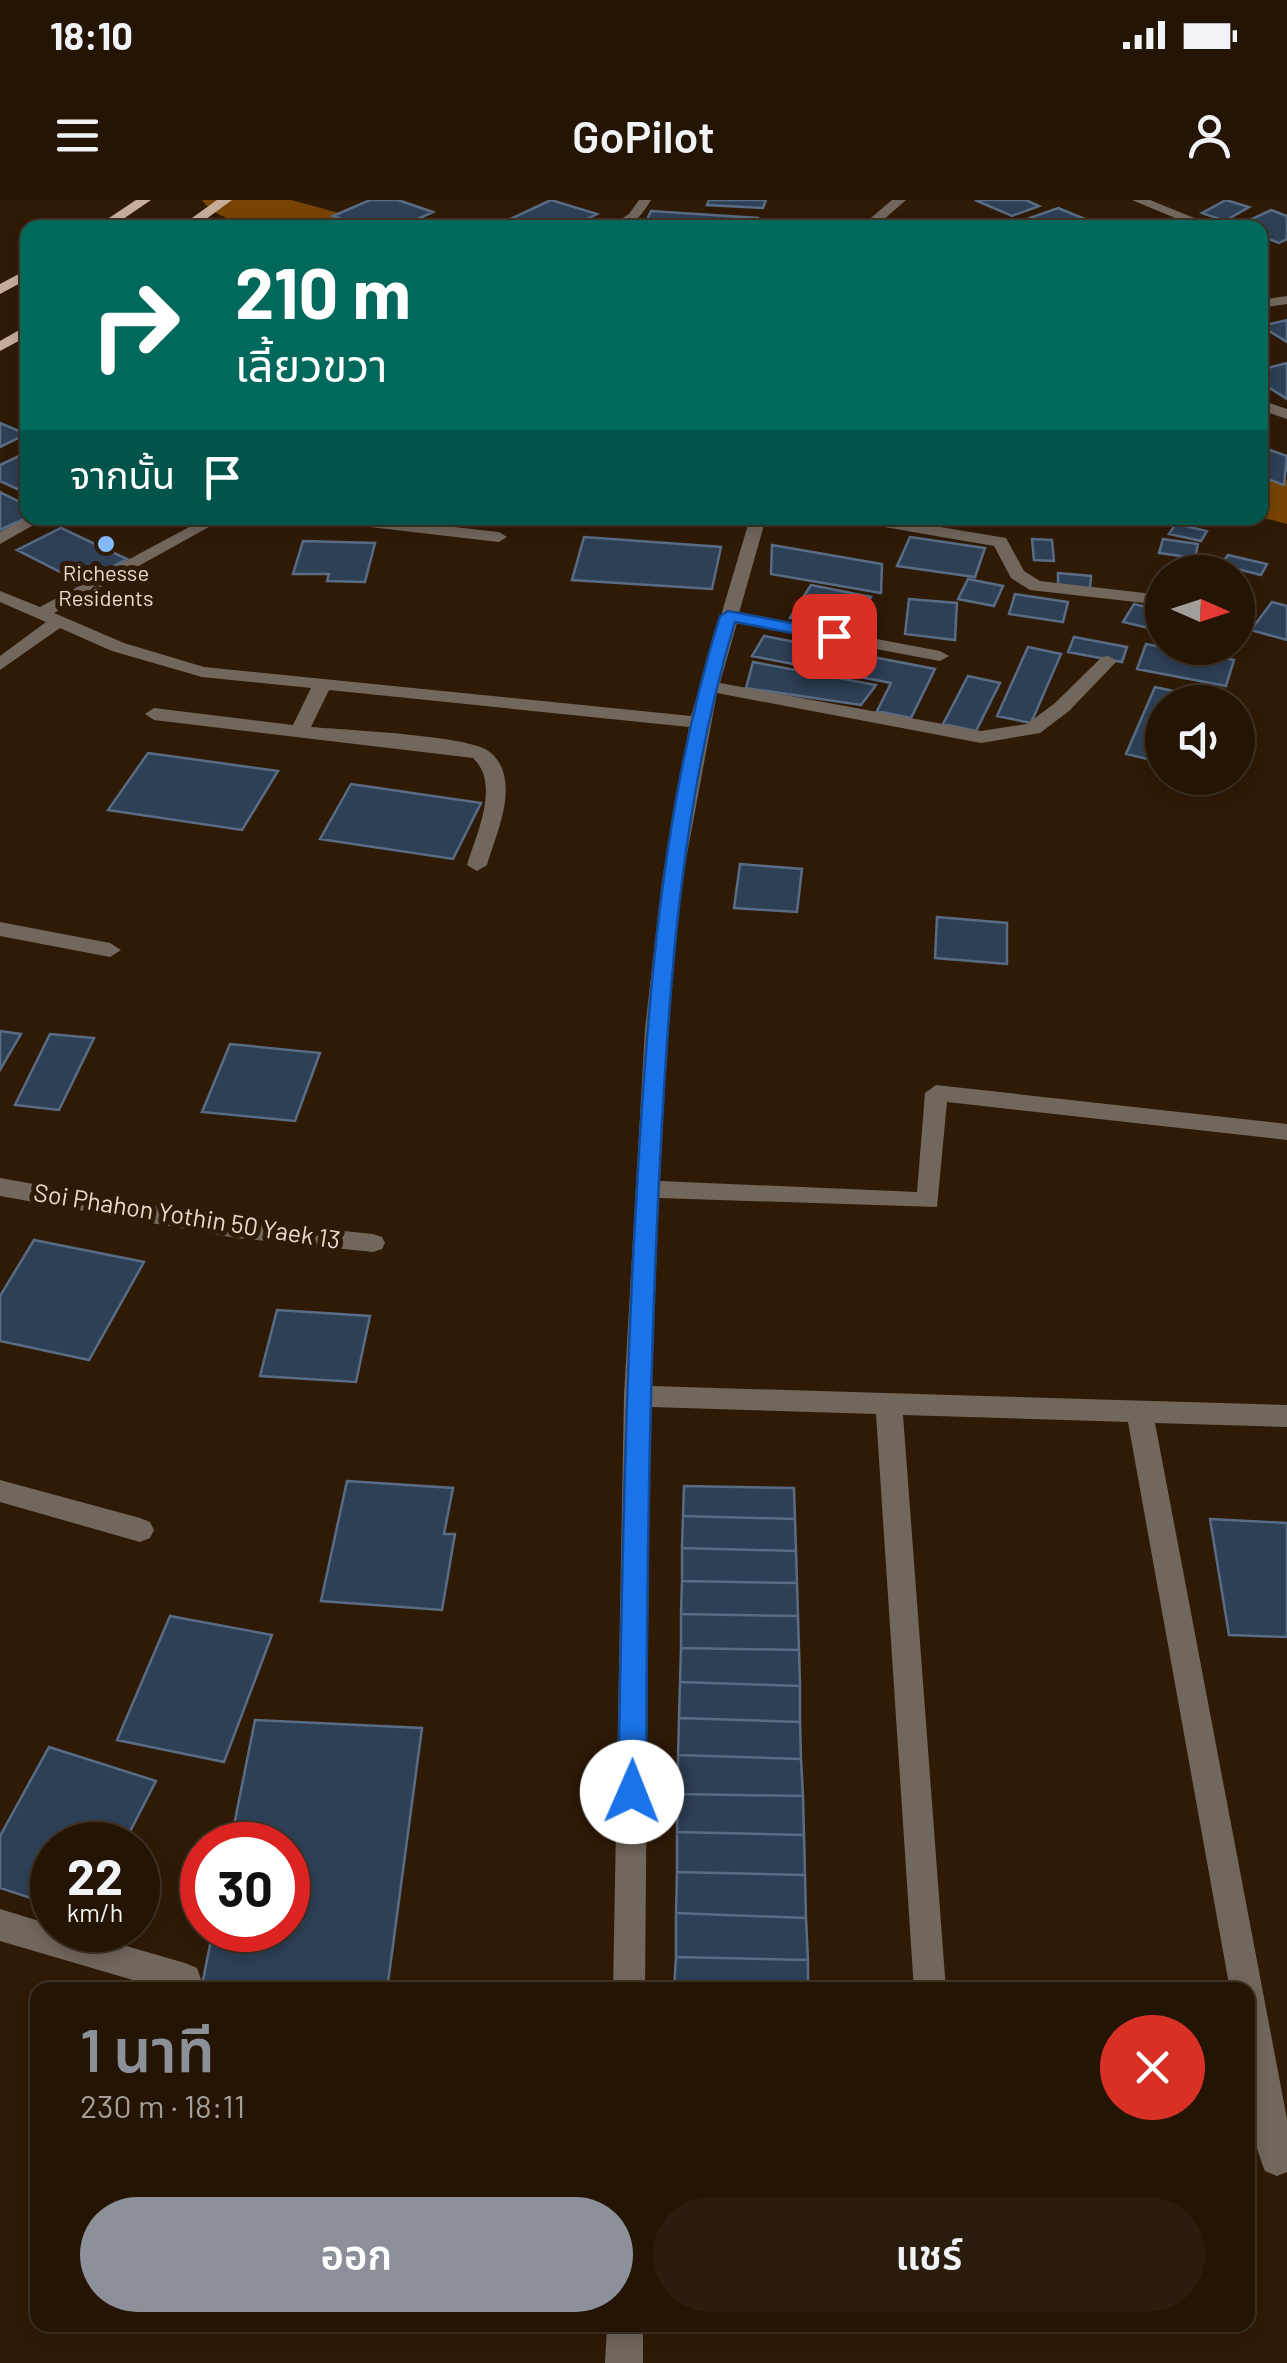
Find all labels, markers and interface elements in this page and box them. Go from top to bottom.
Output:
text: 18:10 [50,12,133,58]
icon: menu [50,108,105,163]
text: GoPilot [572,108,715,162]
icon: person [1182,108,1237,163]
text: 210 m [235,249,411,333]
icon: right [70,260,200,390]
text: เลี้ยวขวา [235,337,387,391]
icon: arrive [195,450,250,505]
text: จากนั้น [70,451,175,497]
marker: Richesse Residents [95,533,117,555]
north arrow [1145,555,1255,665]
map controls [1145,555,1255,795]
place label: Richesse Residents [58,559,154,610]
pin [792,594,877,679]
icon: arrive [807,609,862,664]
button: sound [1145,685,1255,795]
street label: Soi Phahon Yothin 50 Yaek 13 [32,1176,343,1254]
position arrow [580,1740,684,1844]
speed limit sign: 30 [180,1822,310,1952]
text: 22 [67,1845,123,1905]
text: km/h [67,1897,123,1927]
text: 1 นาที [80,2012,215,2084]
button: close [1100,2015,1205,2120]
text: 230 m · 18:11 [80,2086,245,2124]
button: ออก [80,2197,633,2312]
button: แชร์ [653,2197,1205,2312]

